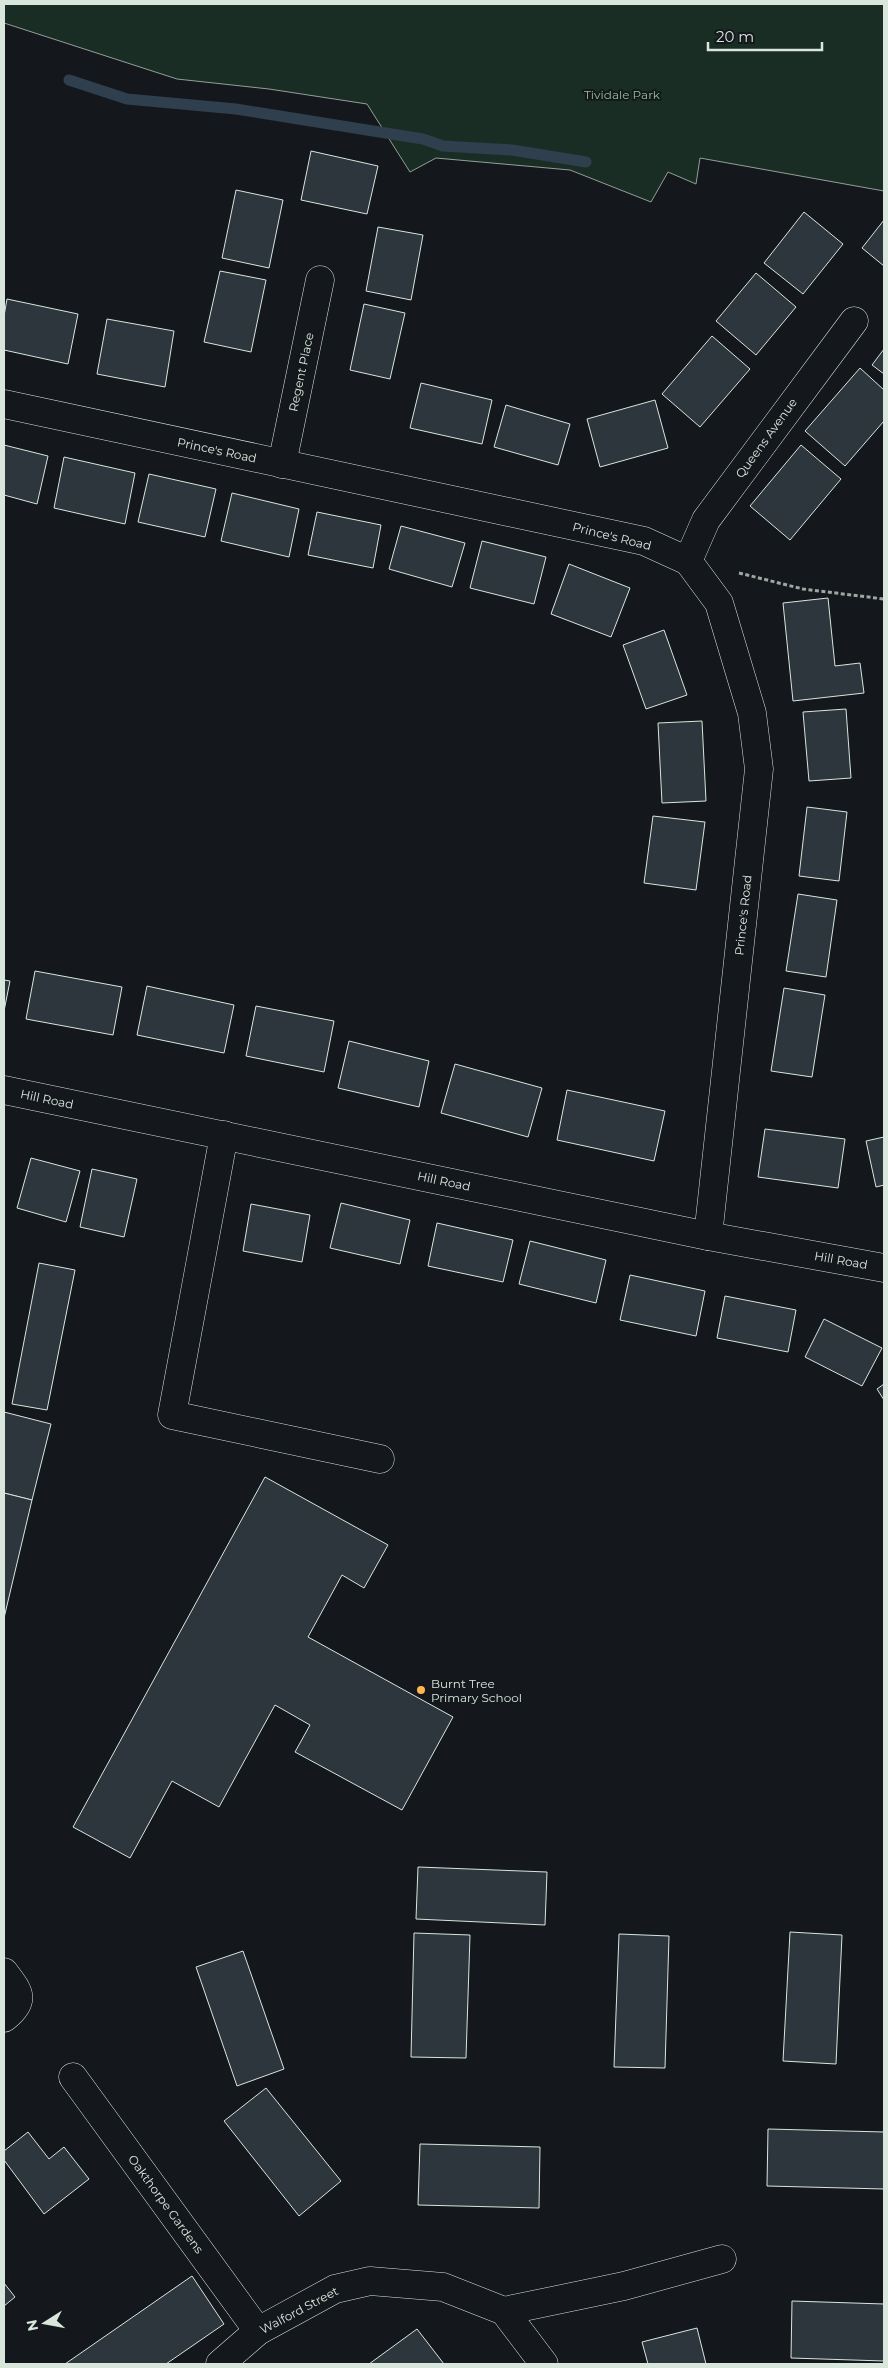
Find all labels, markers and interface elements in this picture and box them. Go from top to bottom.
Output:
scale bar [708,20,822,52]
text: 20 m [716,27,754,46]
park label: Tividale Park [584,87,661,102]
street label: Regent Place [285,331,317,413]
street label: Queens Avenue [732,395,800,481]
street label: Prince's Road [176,434,258,466]
street label: Prince's Road [571,519,653,553]
street label: Prince's Road [731,874,755,956]
street label: Hill Road [19,1086,75,1112]
street label: Hill Road [416,1168,472,1194]
street label: Hill Road [813,1248,869,1272]
place label: Burnt Tree Primary School [431,1676,522,1705]
marker: Burnt Tree Primary School [415,1684,427,1696]
street label: Oakthorpe Gardens [125,2152,207,2256]
street label: Walford Street [257,2283,341,2337]
north arrow [20,2298,70,2348]
text: N [22,2318,42,2333]

